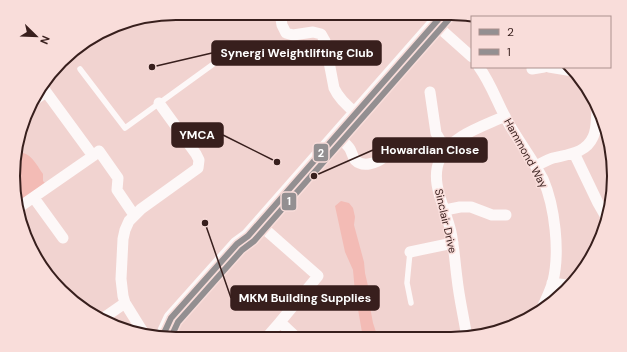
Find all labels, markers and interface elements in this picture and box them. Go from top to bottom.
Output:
north arrow [16,16,56,56]
legend [471,16,611,68]
text: 2 [507,24,514,40]
text: N [37,33,53,46]
callout: Synergi Weightlifting Club [212,41,381,65]
text: 1 [507,44,511,60]
text: Synergi Weightlifting Club [220,45,374,61]
street label: Hammond Way [501,116,551,190]
callout: YMCA [172,123,223,147]
text: YMCA [179,127,215,143]
callout: Howardian Close [373,138,487,162]
text: Howardian Close [381,142,479,158]
line badge: 2 [313,143,329,162]
text: 2 [318,146,324,160]
street label: Sinclair Drive [432,187,460,255]
line badge: 1 [281,192,297,211]
text: 1 [287,194,291,208]
callout: MKM Building Supplies [231,286,379,310]
text: MKM Building Supplies [239,290,371,306]

